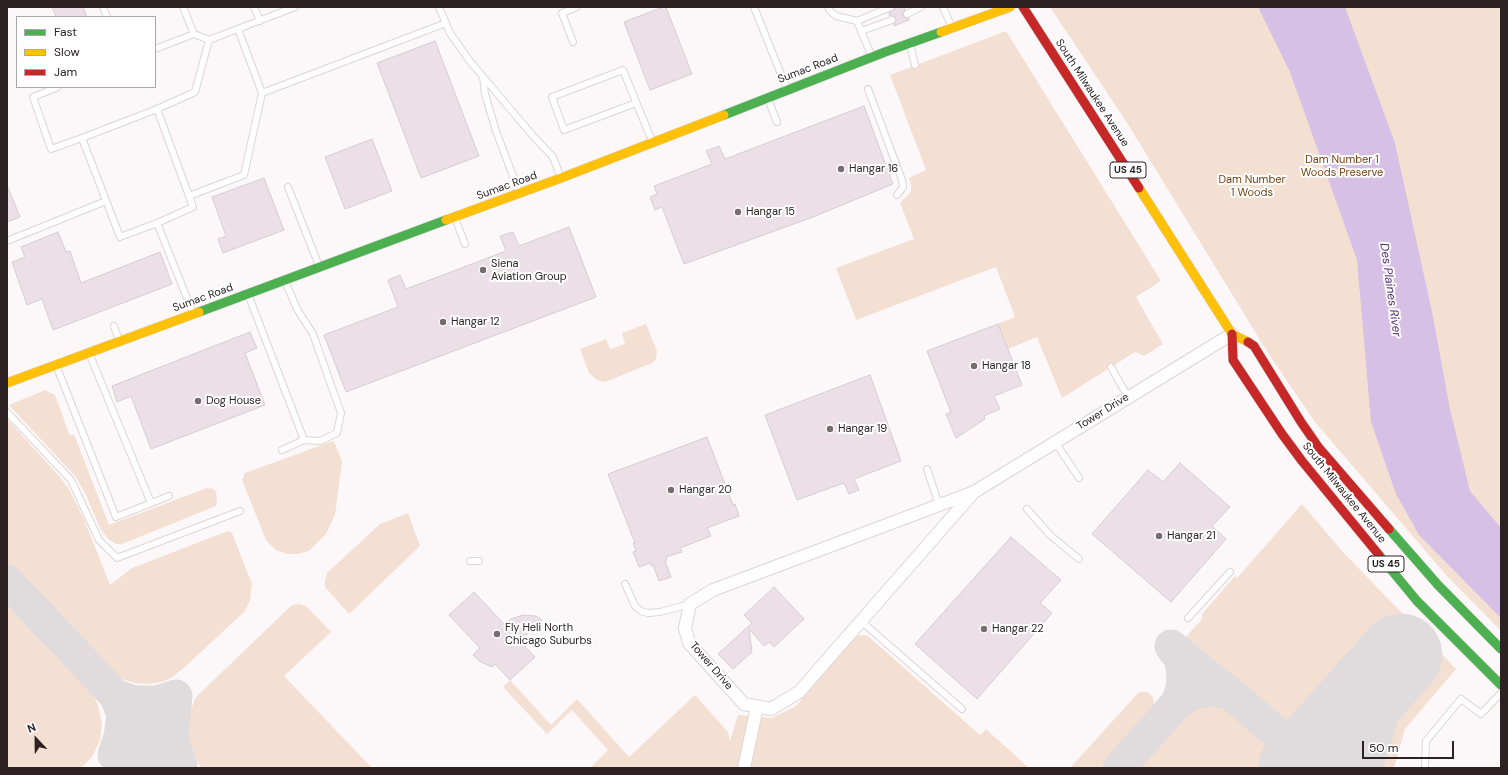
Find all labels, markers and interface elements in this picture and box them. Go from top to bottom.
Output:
legend [16,16,156,88]
text: Fast [54,24,77,40]
street label: South Milwaukee Avenue [1052,37,1132,149]
text: Slow [54,44,80,60]
street label: Sumac Road [776,51,840,87]
text: Jam [54,64,77,80]
park label: Dam Number 1 Woods Preserve [1301,153,1383,179]
place label: Hangar 16 [849,162,898,176]
road number: US 45 [1110,162,1146,178]
marker: Hangar 16 [836,164,846,174]
street label: Sumac Road [475,169,539,203]
park label: Dam Number 1 Woods [1218,173,1286,199]
place label: Hangar 15 [746,205,795,219]
marker: Hangar 15 [733,207,743,217]
water label: Des Plaines River [1376,242,1404,338]
place label: Siena Aviation Group [491,257,567,283]
marker: Siena Aviation Group [478,265,488,275]
street label: Sumac Road [171,281,235,315]
place label: Hangar 12 [451,315,500,329]
marker: Hangar 12 [438,317,448,327]
place label: Hangar 18 [982,359,1031,373]
marker: Hangar 18 [969,361,979,371]
street label: Tower Drive [1074,391,1132,433]
place label: Dog House [206,394,261,408]
marker: Dog House [193,396,203,406]
place label: Hangar 19 [838,422,887,436]
marker: Hangar 19 [825,424,835,434]
street label: South Milwaukee Avenue [1299,440,1389,546]
place label: Hangar 20 [679,483,732,497]
marker: Hangar 20 [666,485,676,495]
place label: Hangar 21 [1167,529,1216,543]
marker: Hangar 21 [1154,531,1164,541]
road number: US 45 [1368,556,1404,572]
place label: Fly Heli North Chicago Suburbs [505,621,592,647]
place label: Hangar 22 [992,622,1044,636]
marker: Hangar 22 [979,624,989,634]
marker: Fly Heli North Chicago Suburbs [492,629,502,639]
street label: Tower Drive [687,639,735,693]
north arrow [16,719,56,759]
text: N [25,720,38,736]
scale bar [1364,733,1456,759]
text: 50 m [1369,740,1398,756]

